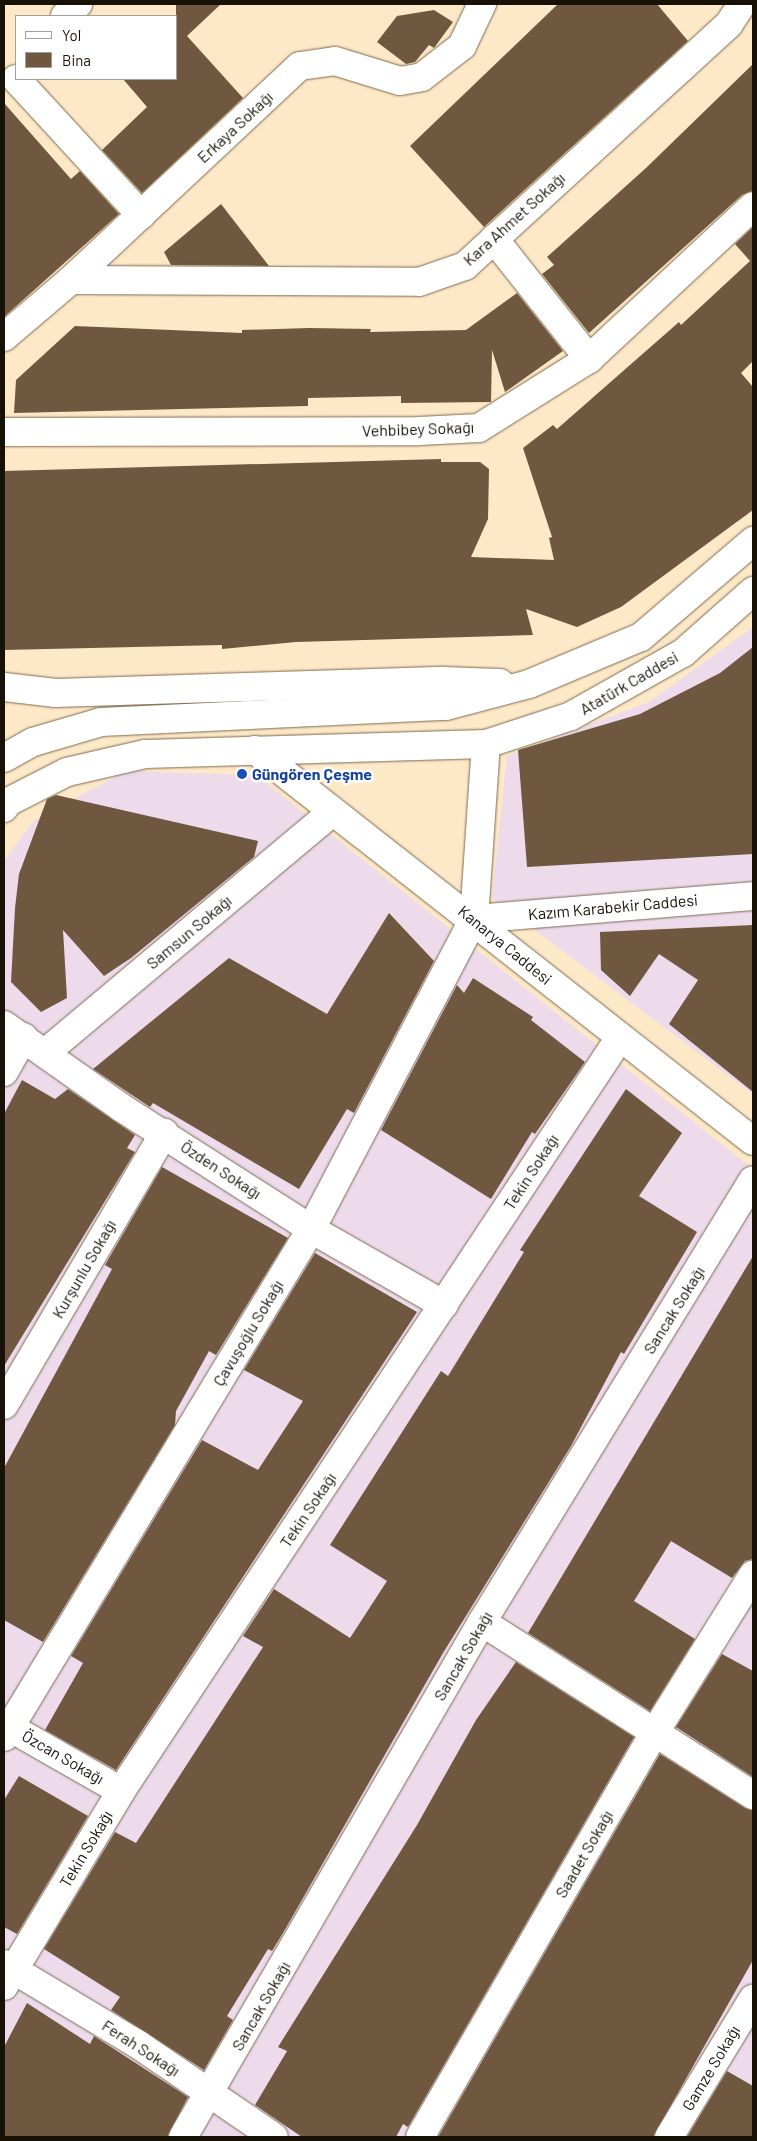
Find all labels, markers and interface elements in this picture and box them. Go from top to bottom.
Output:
legend [15,15,178,80]
text: Yol [62,26,81,44]
text: Bina [62,51,91,69]
street label: Erkaya Sokağı [193,87,277,167]
street label: Kara Ahmet Sokağı [459,168,569,270]
street label: Vehbibey Sokağı [362,417,474,441]
street label: Atatürk Caddesi [576,647,682,719]
place label: Güngören Çeşme [252,764,372,784]
marker: Güngören Çeşme [236,768,248,780]
street label: Kazım Karabekir Caddesi [527,890,699,924]
street label: Samsun Sokağı [143,891,235,973]
street label: Kanarya Caddesi [454,901,556,989]
street label: Tekin Sokağı [499,1131,563,1213]
street label: Özden Sokağı [177,1137,265,1203]
street label: Kurşunlu Sokağı [48,1216,120,1322]
street label: Sancak Sokağı [639,1263,709,1357]
street label: Çavuşoğlu Sokağı [209,1276,287,1390]
street label: Tekin Sokağı [276,1469,340,1551]
street label: Sancak Sokağı [430,1608,496,1704]
street label: Özcan Sokağı [19,1726,107,1788]
street label: Tekin Sokağı [55,1807,117,1891]
street label: Saadet Sokağı [551,1807,617,1901]
street label: Sancak Sokağı [228,1958,294,2054]
street label: Ferah Sokağı [99,2016,183,2080]
street label: Gamze Sokağı [678,2022,744,2114]

